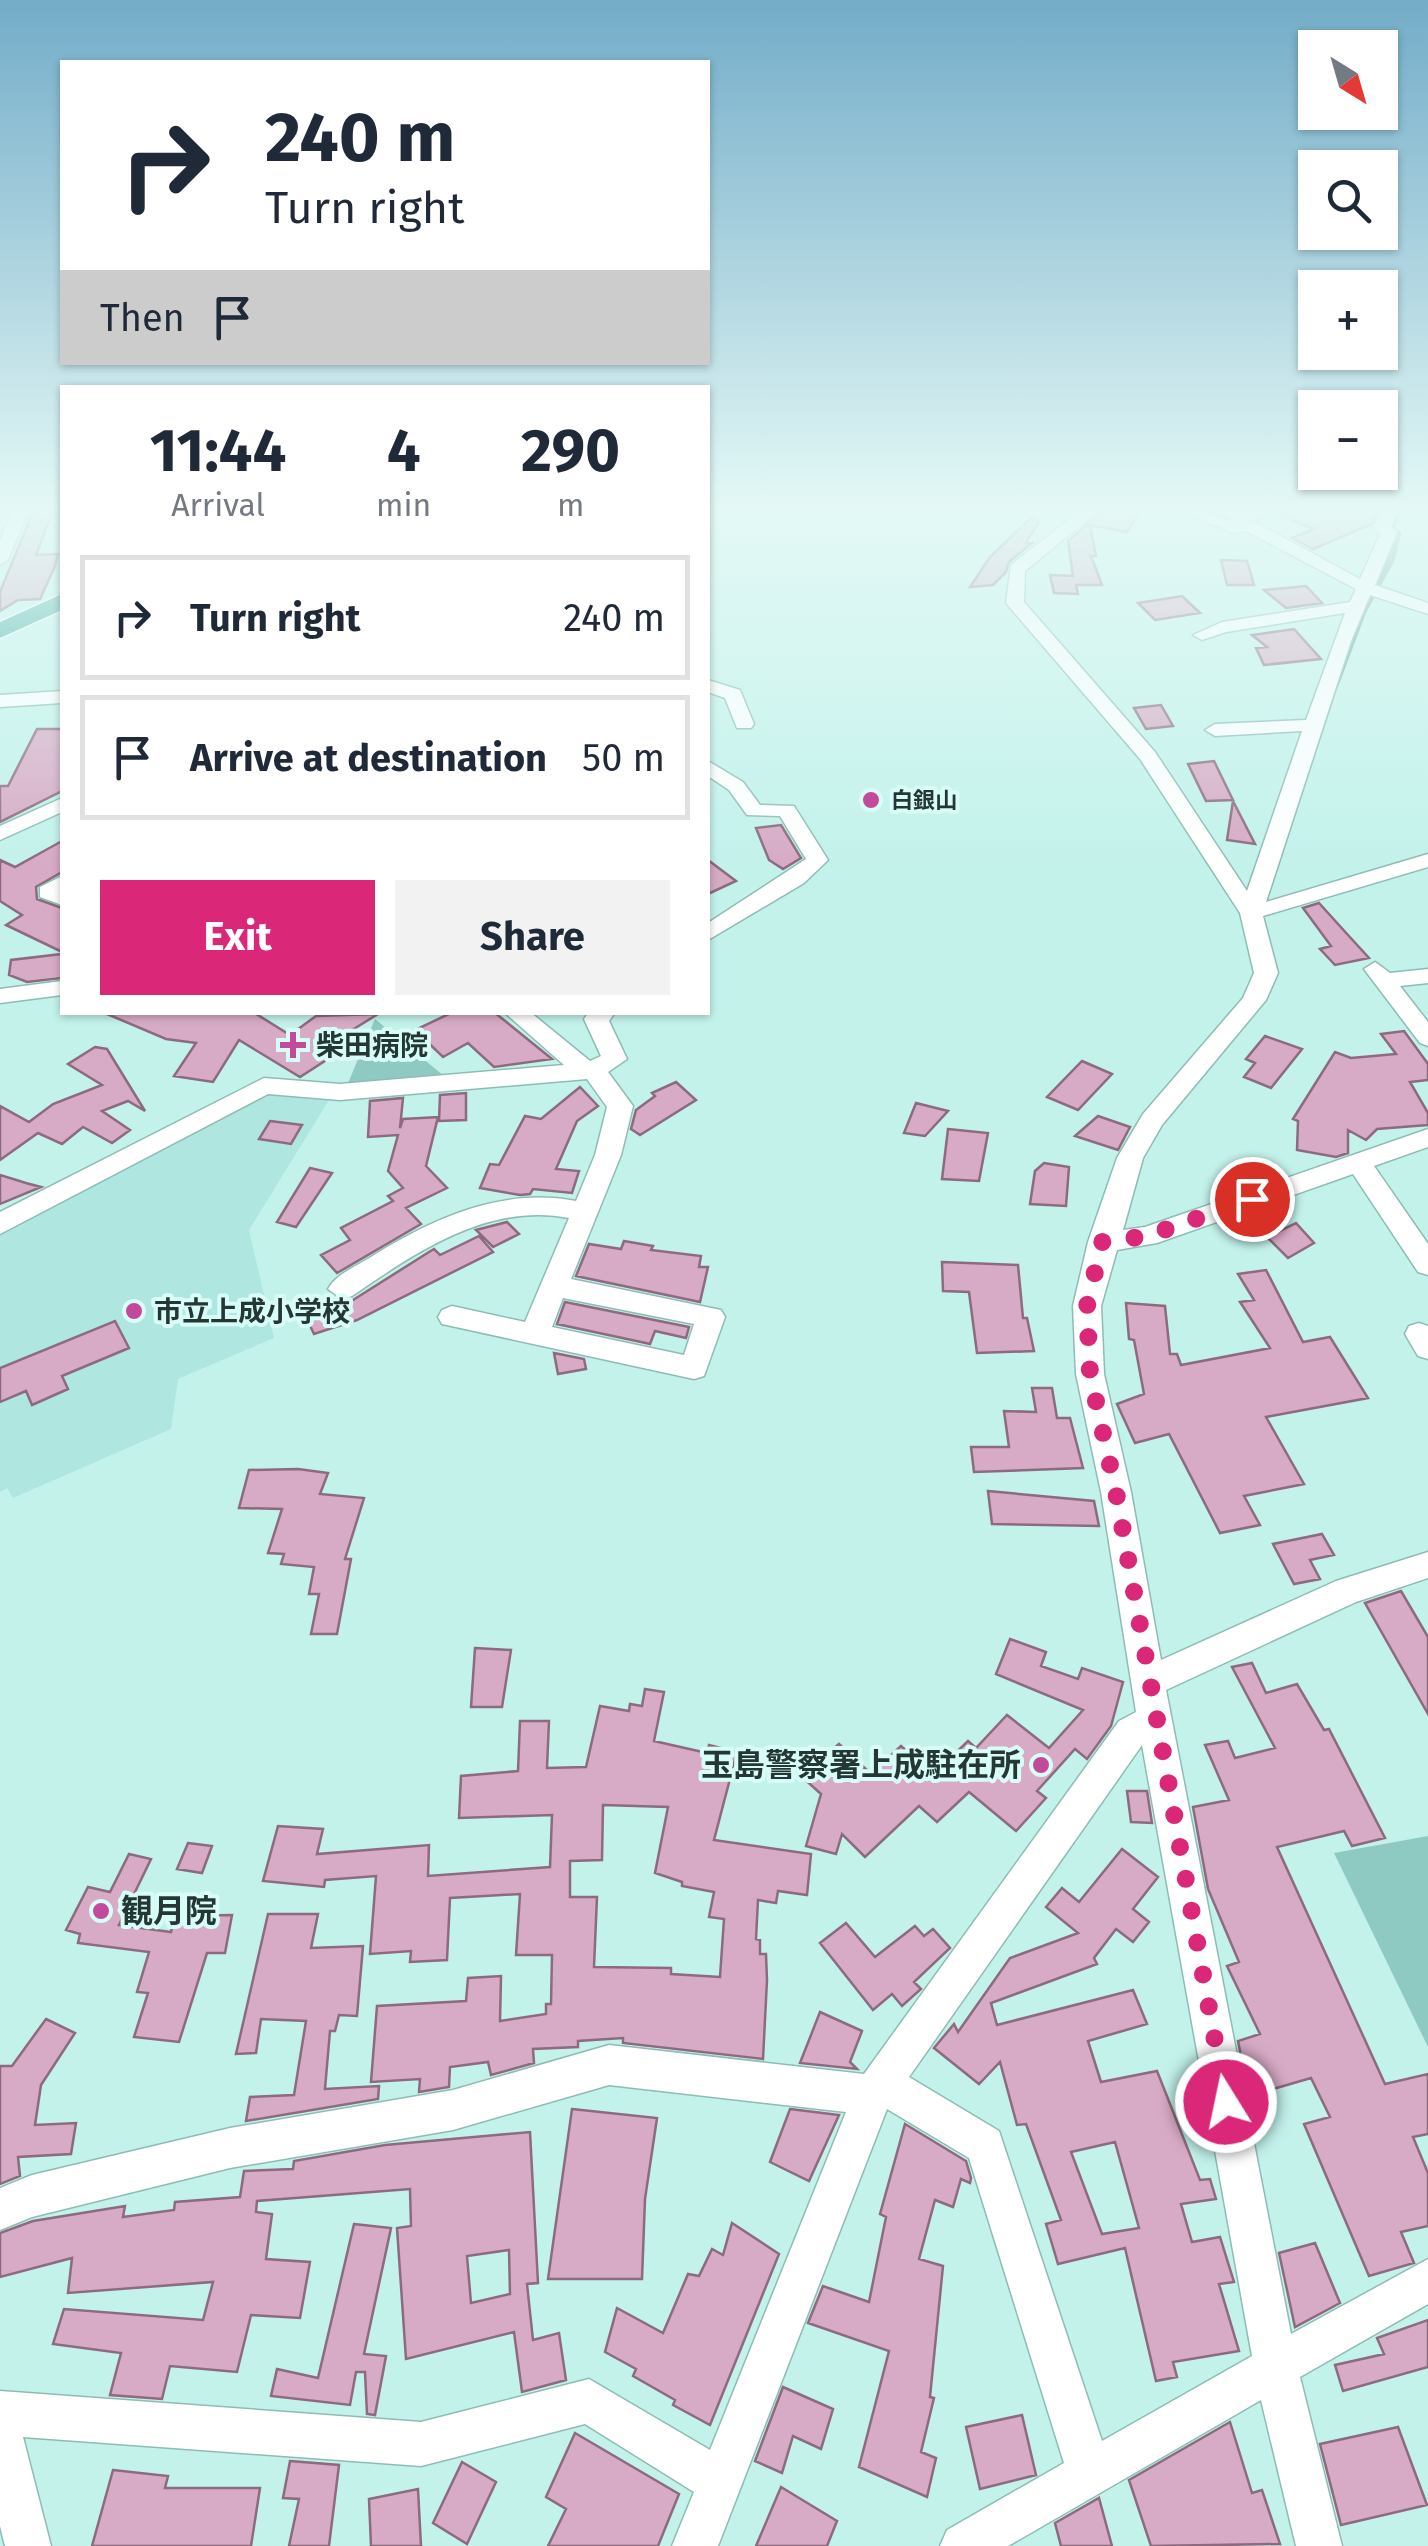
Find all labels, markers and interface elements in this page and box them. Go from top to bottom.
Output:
north arrow [1298,30,1398,130]
map controls [1298,30,1398,490]
text: 240 m [265,96,455,180]
icon: right [100,100,230,230]
button: search [1298,150,1398,250]
text: Turn right [265,181,464,235]
button: + [1298,270,1398,370]
icon: arrive [205,290,260,345]
text: Then [100,295,185,341]
button: − [1298,390,1398,490]
text: 11:44 [150,415,286,487]
text: 4 [387,415,421,487]
text: 290 [521,415,620,487]
text: Arrival [171,486,265,524]
text: min [376,486,431,524]
text: m [557,486,584,524]
icon: right [105,590,160,645]
text: Turn right [190,595,360,641]
text: 240 m [563,595,665,641]
icon: arrive [105,730,160,785]
text: Arrive at destination [190,735,547,781]
text: 50 m [582,735,665,781]
place label: 白銀山 [891,787,957,814]
marker: 白銀山 [860,789,882,811]
button: Exit [100,880,375,995]
button: Share [395,880,670,995]
place label: 柴田病院 [316,1029,428,1062]
marker: 柴田病院 [280,1032,306,1058]
pin [1210,1157,1295,1242]
icon: arrive [1225,1172,1280,1227]
place label: 市立上成小学校 [154,1295,350,1328]
marker: 市立上成小学校 [123,1300,145,1322]
place label: 玉島警察署上成駐在所 [701,1746,1021,1784]
marker: 玉島警察署上成駐在所 [1030,1754,1052,1776]
place label: 観月院 [121,1892,217,1930]
marker: 観月院 [90,1900,112,1922]
position arrow [1174,2050,1278,2154]

